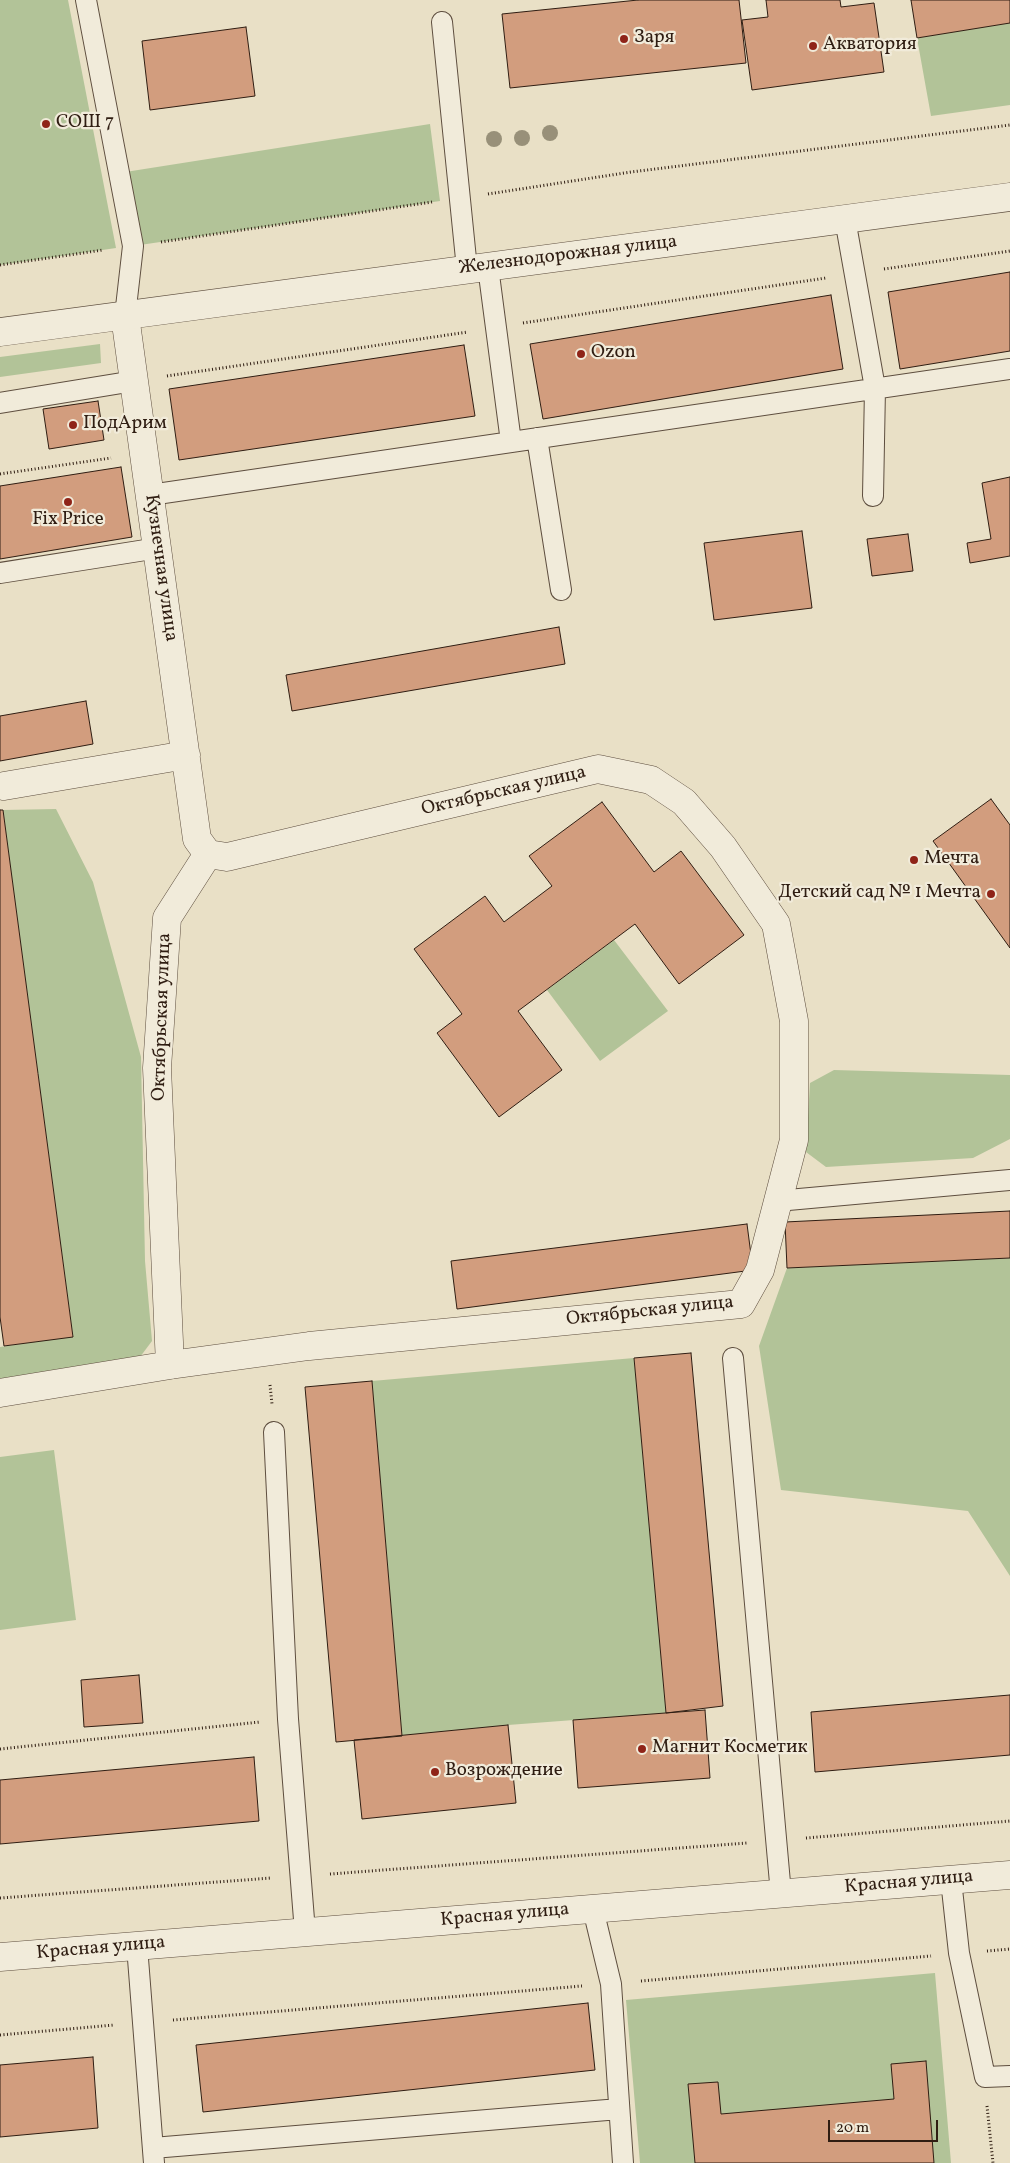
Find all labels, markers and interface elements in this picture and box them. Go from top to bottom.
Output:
place label: Заря [634,28,674,50]
marker: Заря [618,33,630,45]
place label: Акватория [823,35,917,57]
marker: Акватория [807,40,819,52]
place label: СОШ 7 [56,113,114,135]
marker: СОШ 7 [40,118,52,130]
street label: Железнодорожная улица [457,231,679,281]
place label: Ozon [591,343,636,365]
marker: Ozon [575,348,587,360]
place label: ПодАрим [83,414,167,436]
marker: ПодАрим [67,419,79,431]
street label: Кузнечная улица [138,493,182,643]
marker: Fix Price [62,496,74,508]
place label: Fix Price [32,510,104,532]
street label: Октябрьская улица [419,762,589,822]
place label: Мечта [924,849,979,871]
marker: Мечта [908,854,920,866]
place label: Детский сад № 1 Мечта [778,883,981,905]
marker: Детский сад № 1 Мечта [985,888,997,900]
street label: Октябрьская улица [149,933,177,1101]
street label: Октябрьская улица [565,1292,735,1332]
place label: Магнит Косметик [652,1738,808,1760]
marker: Магнит Косметик [636,1743,648,1755]
place label: Возрождение [445,1761,563,1783]
marker: Возрождение [429,1766,441,1778]
street label: Красная улица [844,1866,974,1900]
street label: Красная улица [440,1899,570,1933]
street label: Красная улица [36,1932,166,1966]
scale bar [830,2110,940,2142]
text: 20 m [836,2118,869,2139]

